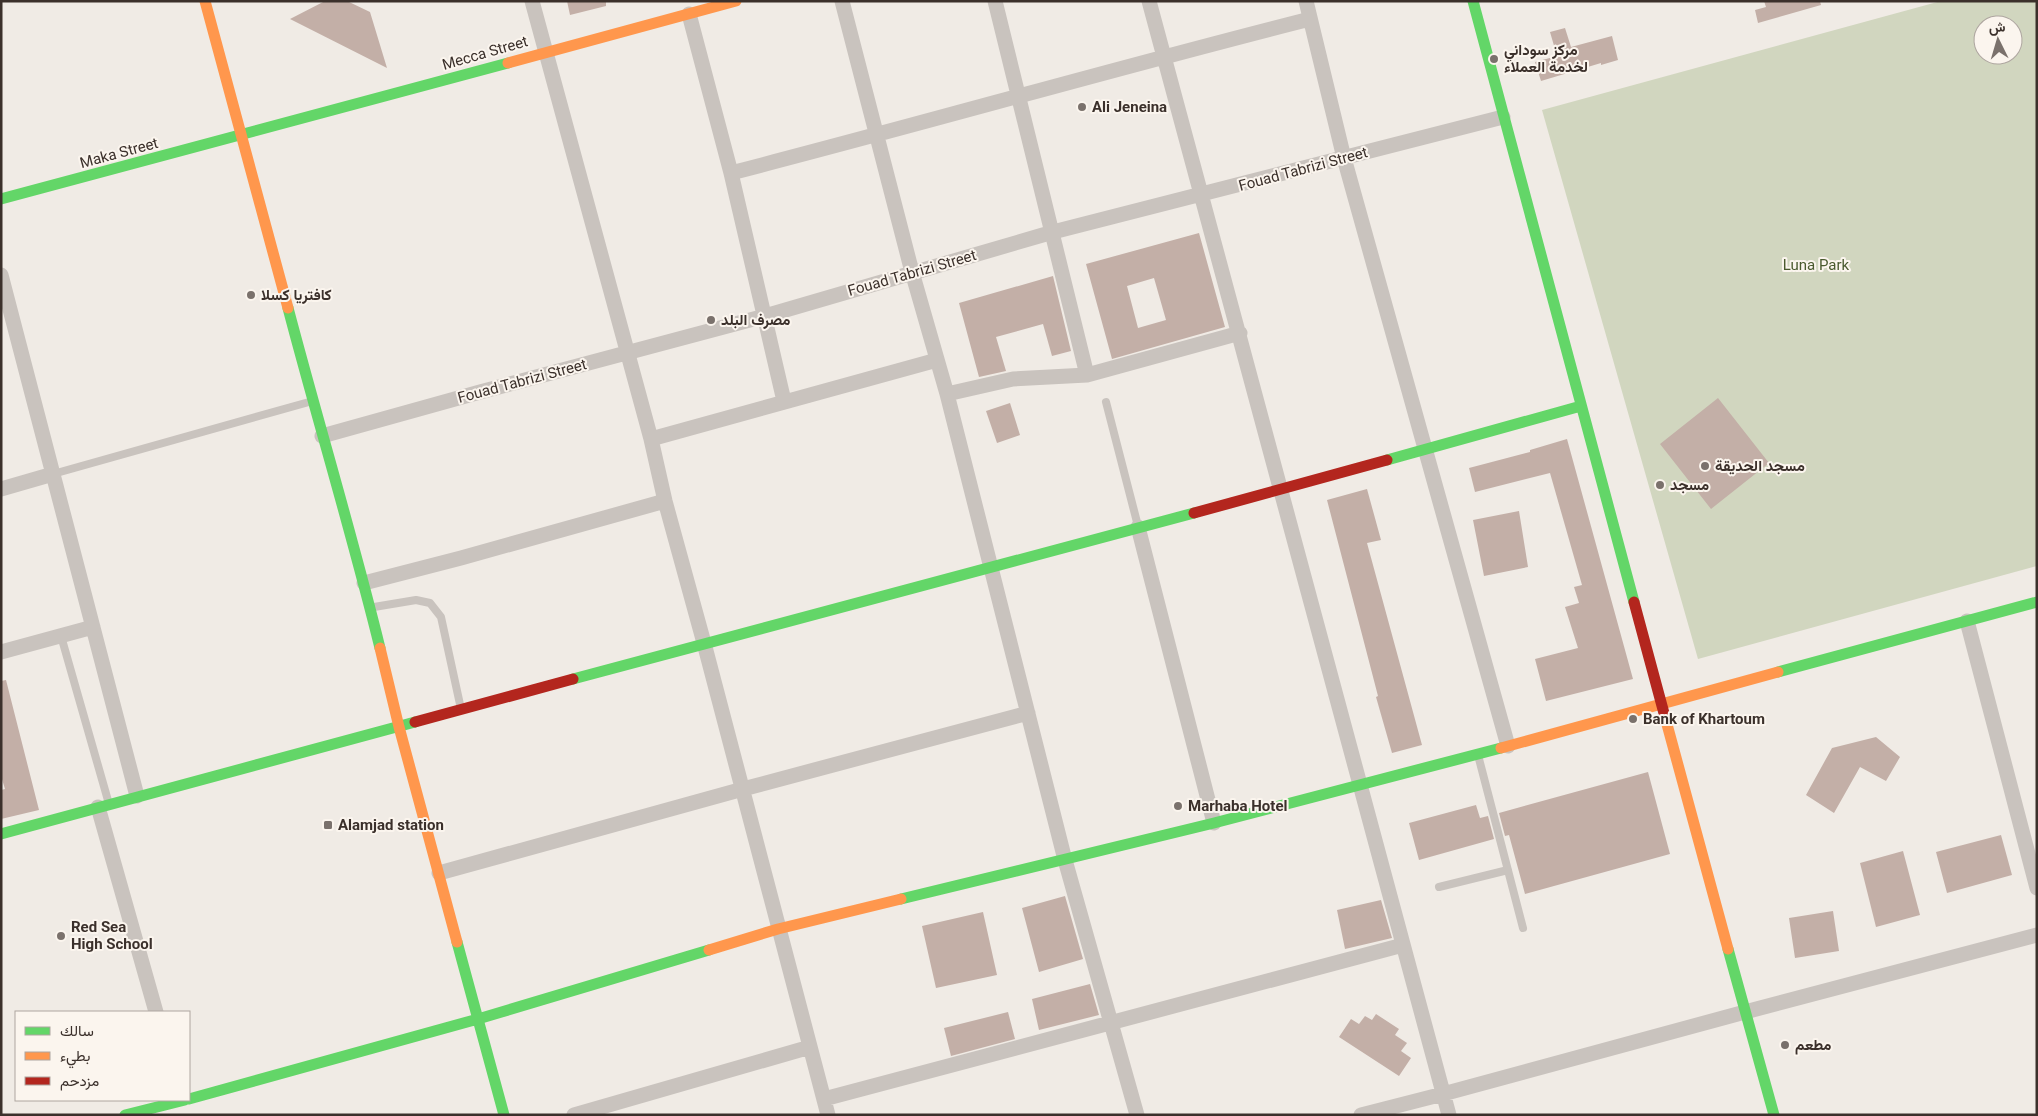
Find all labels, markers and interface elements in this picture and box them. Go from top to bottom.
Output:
north arrow [1973,15,2023,65]
text: ش [1988,18,2006,37]
street label: Mecca Street [440,32,530,74]
place label: مركز سوداني لخدمة العملاء [1504,41,1588,76]
marker: مركز سوداني لخدمة العملاء [1488,53,1500,65]
place label: Ali Jeneina [1092,98,1167,116]
marker: Ali Jeneina [1076,101,1088,113]
street label: Maka Street [78,134,160,172]
street label: Fouad Tabrizi Street [1237,143,1370,195]
street label: Fouad Tabrizi Street [846,246,978,300]
park label: Luna Park [1783,256,1850,274]
place label: كافتريا كسلا [261,286,332,304]
marker: كافتريا كسلا [245,289,257,301]
place label: مصرف البلد [721,311,791,329]
marker: مصرف البلد [705,314,717,326]
street label: Fouad Tabrizi Street [456,355,589,407]
place label: مسجد الحديقة [1715,457,1805,475]
marker: مسجد الحديقة [1699,460,1711,472]
place label: مسجد [1670,476,1709,494]
marker: مسجد [1654,479,1666,491]
place label: Bank of Khartoum [1643,710,1765,728]
marker: Bank of Khartoum [1627,713,1639,725]
place label: Marhaba Hotel [1188,797,1288,815]
marker: Marhaba Hotel [1172,800,1184,812]
place label: Alamjad station [338,816,444,834]
marker: Alamjad station [322,819,334,831]
place label: Red Sea High School [71,918,153,953]
marker: Red Sea High School [55,930,67,942]
legend [15,1011,190,1101]
text: سالك [60,1022,94,1040]
place label: مطعم [1795,1036,1832,1055]
marker: مطعم [1779,1039,1791,1051]
text: بطيء [60,1047,90,1069]
text: مزدحم [60,1072,99,1091]

